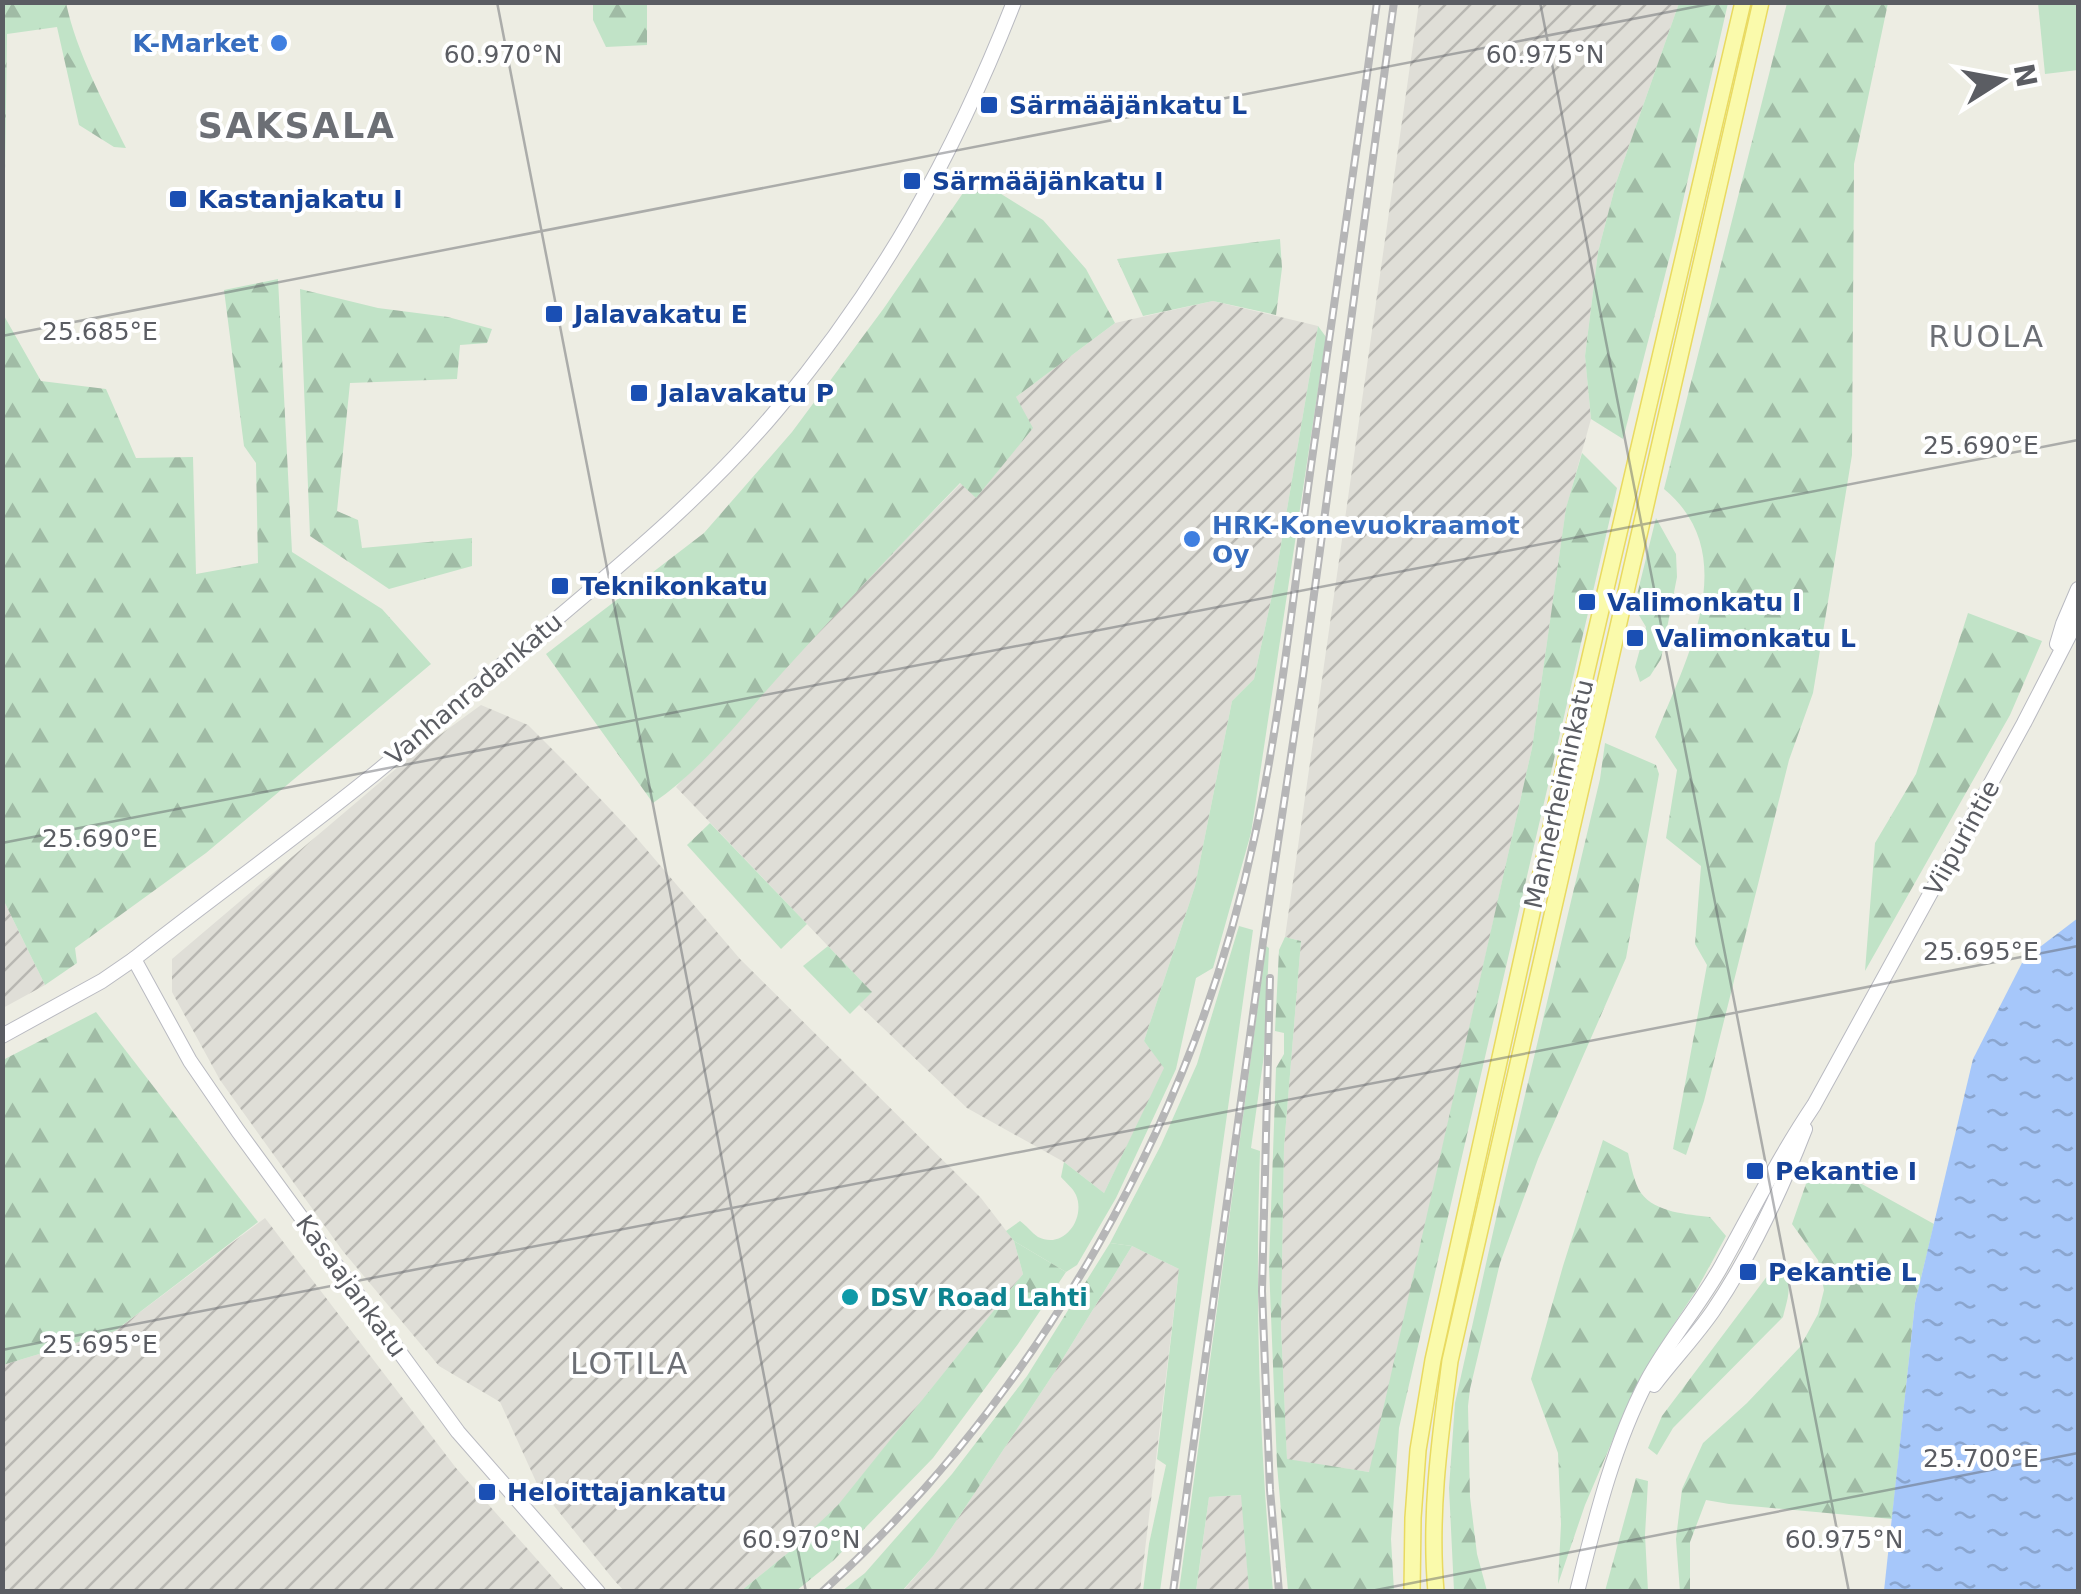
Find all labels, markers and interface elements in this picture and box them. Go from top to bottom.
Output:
place label: K-Market [132,29,259,58]
north arrow [1951,30,2051,130]
marker: K-Market [268,32,290,54]
text: 60.970°N [444,40,562,69]
text: 60.975°N [1486,40,1604,69]
text: N [2007,61,2043,90]
place label: Särmääjänkatu L [1009,91,1247,120]
marker: Särmääjänkatu L [978,94,1000,116]
district label: SAKSALA [198,106,396,146]
place label: Särmääjänkatu I [932,167,1163,196]
marker: Särmääjänkatu I [901,170,923,192]
place label: Kastanjakatu I [198,185,402,214]
marker: Kastanjakatu I [167,188,189,210]
place label: Jalavakatu E [572,300,748,329]
marker: Jalavakatu E [543,303,565,325]
text: 25.685°E [42,317,158,346]
district label: RUOLA [1929,319,2045,354]
place label: Jalavakatu P [657,379,834,408]
marker: Jalavakatu P [628,382,650,404]
text: 25.690°E [1923,431,2039,460]
place label: HRK-Konevuokraamot Oy [1212,511,1520,569]
marker: HRK-Konevuokraamot Oy [1181,528,1203,550]
place label: Teknikonkatu [580,572,768,601]
marker: Teknikonkatu [549,575,571,597]
place label: Valimonkatu I [1607,588,1801,617]
marker: Valimonkatu I [1576,591,1598,613]
street label: Vanhanradankatu [380,607,568,771]
place label: Valimonkatu L [1655,624,1856,653]
marker: Valimonkatu L [1624,627,1646,649]
street label: Mannerheiminkatu [1519,677,1599,911]
street label: Viipurintie [1918,775,2006,901]
text: 25.690°E [42,824,158,853]
text: 25.695°E [1923,937,2039,966]
place label: Pekantie I [1775,1157,1917,1186]
marker: Pekantie I [1744,1160,1766,1182]
street label: Kasaajankatu [290,1209,412,1363]
place label: Pekantie L [1768,1258,1917,1287]
marker: Pekantie L [1737,1261,1759,1283]
place label: DSV Road Lahti [870,1283,1088,1312]
marker: DSV Road Lahti [839,1286,861,1308]
text: 25.695°E [42,1330,158,1359]
district label: LOTILA [570,1346,690,1381]
text: 25.700°E [1923,1444,2039,1473]
place label: Heloittajankatu [507,1478,726,1507]
marker: Heloittajankatu [476,1481,498,1503]
text: 60.970°N [742,1525,860,1554]
text: 60.975°N [1785,1525,1903,1554]

